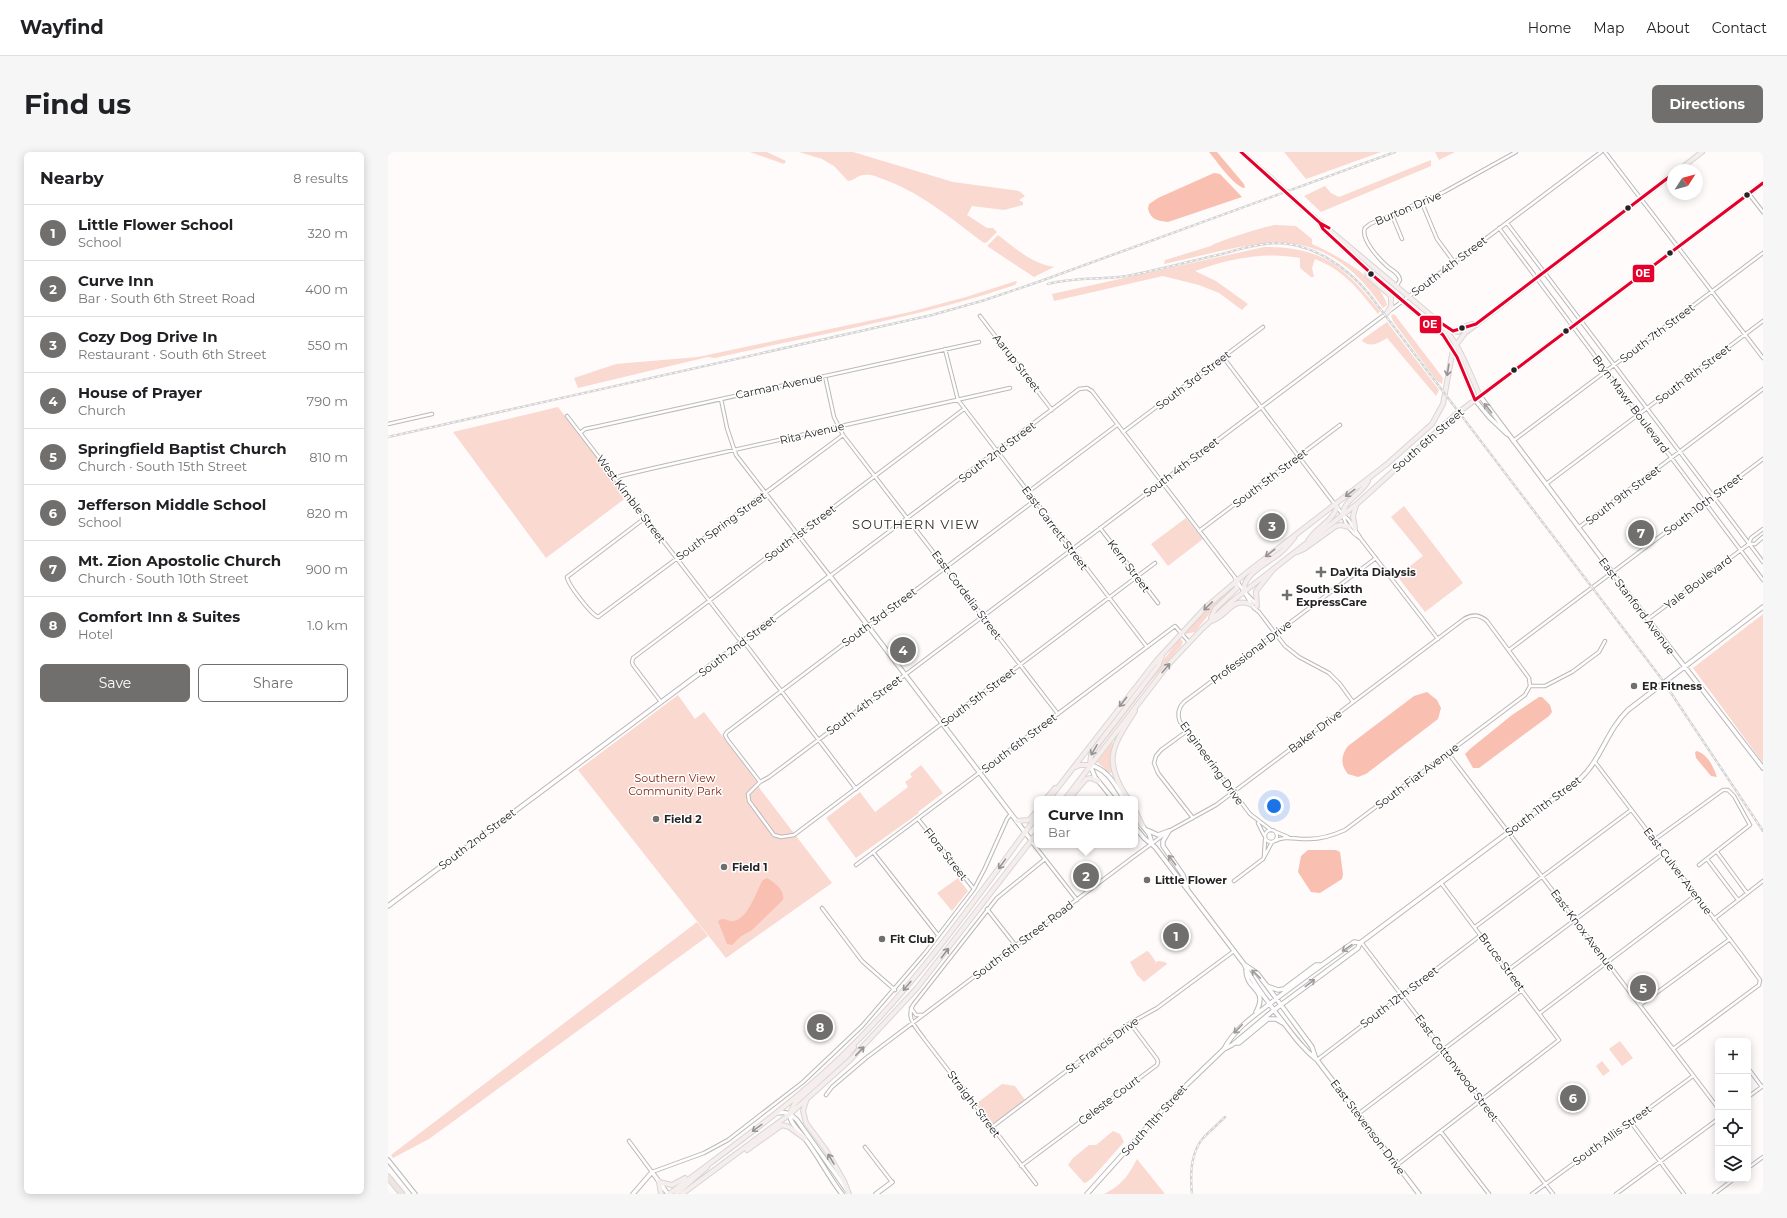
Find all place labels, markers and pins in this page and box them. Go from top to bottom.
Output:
unlabelled marker [1742,190,1752,200]
unlabelled marker [1623,203,1633,213]
unlabelled marker [1665,248,1675,258]
unlabelled marker [1366,269,1376,279]
unlabelled marker [1457,323,1467,333]
unlabelled marker [1561,326,1571,336]
unlabelled marker [1509,365,1519,375]
pin: 3 [1259,511,1285,541]
pin: 7 [1628,518,1654,548]
place label: DaVita Dialysis [1330,565,1416,579]
marker: DaVita Dialysis [1315,566,1327,578]
place label: South Sixth ExpressCare [1296,582,1367,609]
marker: South Sixth ExpressCare [1281,589,1293,601]
pin: 4 [890,635,916,665]
place label: ER Fitness [1642,679,1702,693]
marker: ER Fitness [1629,681,1639,691]
place label: Field 2 [664,812,702,826]
marker: Field 2 [651,814,661,824]
place label: Field 1 [732,860,768,874]
pin: 2 [1073,861,1099,891]
marker: Field 1 [719,862,729,872]
place label: Little Flower [1155,873,1227,887]
marker: Little Flower [1142,875,1152,885]
pin: 1 [1163,921,1189,951]
place label: Fit Club [890,932,935,946]
marker: Fit Club [877,934,887,944]
pin: 5 [1630,973,1656,1003]
pin: 8 [807,1012,833,1042]
pin: 6 [1560,1083,1586,1113]

